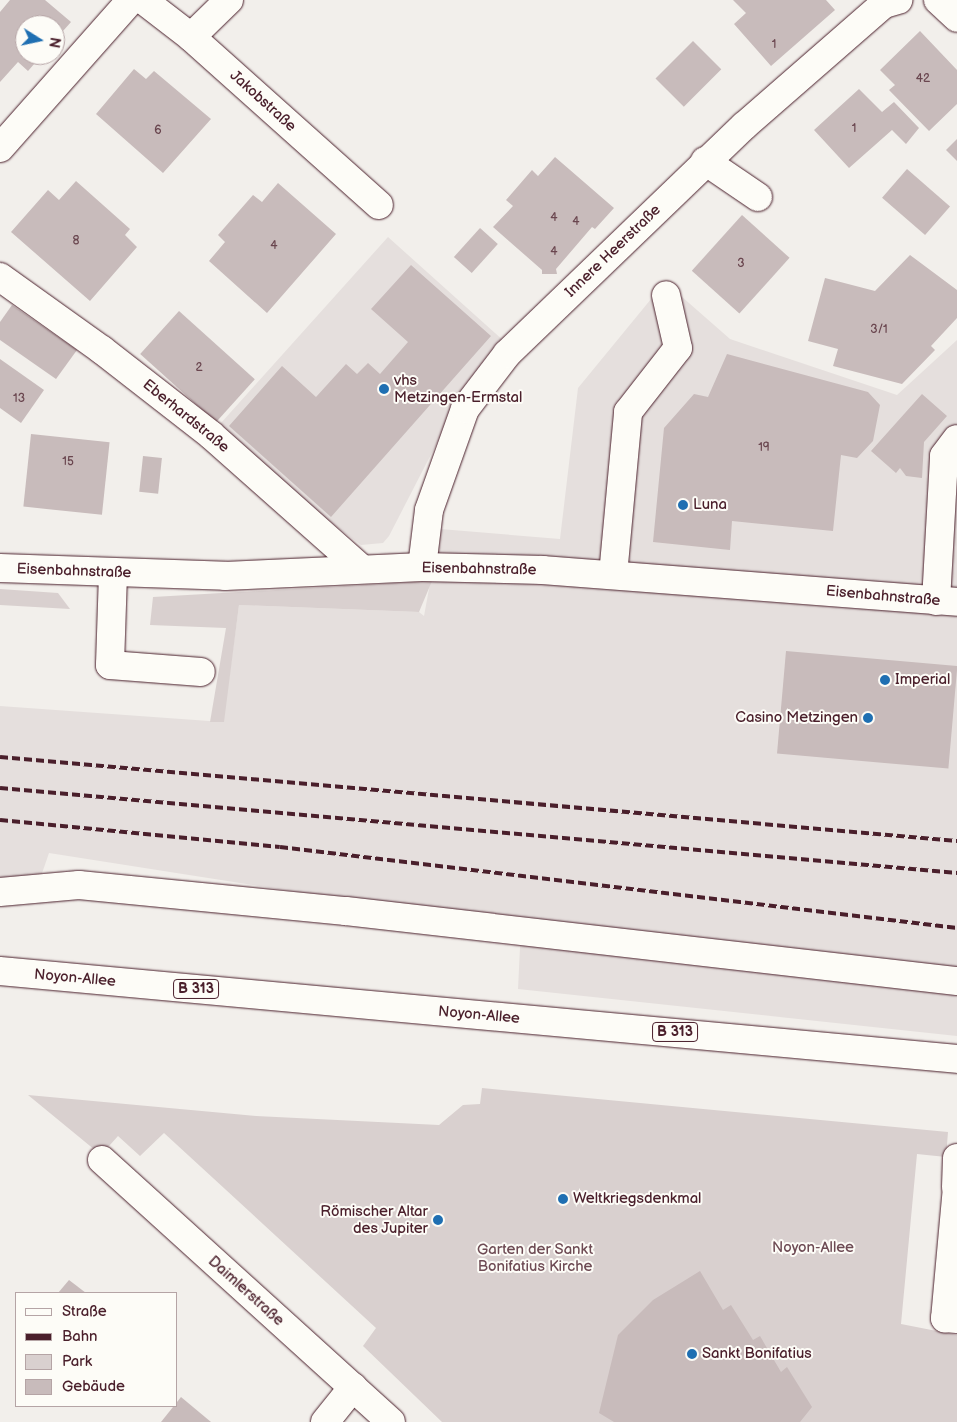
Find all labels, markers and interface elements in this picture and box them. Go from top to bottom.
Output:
north arrow [15,15,65,65]
text: N [45,36,64,49]
house number: 1 [772,38,776,52]
street label: Jakobstraße [226,67,300,135]
house number: 42 [916,72,930,86]
house number: 1 [852,122,856,136]
house number: 6 [154,124,162,138]
street label: Innere Heerstraße [562,201,664,301]
house number: 4 [550,211,558,225]
house number: 4 [572,215,580,229]
house number: 8 [73,234,79,248]
house number: 4 [270,239,278,253]
house number: 4 [550,245,558,259]
house number: 3 [737,257,745,271]
house number: 3/1 [870,323,888,337]
house number: 2 [195,361,203,375]
place label: vhs Metzingen-Ermstal [394,371,522,406]
street label: Eberhardstraße [139,376,233,456]
marker: vhs Metzingen-Ermstal [378,383,390,395]
house number: 13 [13,392,25,406]
house number: 19 [758,441,770,455]
house number: 15 [62,455,74,469]
place label: Luna [693,496,727,514]
marker: Luna [677,499,689,511]
street label: Eisenbahnstraße [421,559,537,579]
street label: Eisenbahnstraße [16,560,132,582]
street label: Eisenbahnstraße [825,582,941,610]
place label: Imperial [895,671,950,689]
marker: Imperial [879,674,891,686]
place label: Casino Metzingen [735,709,858,727]
marker: Casino Metzingen [862,712,874,724]
street label: Noyon-Allee [33,965,117,991]
road number: B 313 [172,978,220,1001]
street label: Noyon-Allee [437,1002,521,1028]
road number: B 313 [651,1020,699,1044]
place label: Weltkriegsdenkmal [573,1190,701,1208]
marker: Weltkriegsdenkmal [557,1193,569,1205]
place label: Römischer Altar des Jupiter [320,1202,428,1237]
marker: Römischer Altar des Jupiter [432,1214,444,1226]
park label: Noyon-Allee [772,1239,854,1257]
park label: Garten der Sankt Bonifatius Kirche [477,1240,593,1275]
street label: Daimlerstraße [204,1252,288,1330]
legend [15,1292,178,1407]
text: Straße [62,1302,107,1321]
text: Bahn [62,1327,98,1346]
place label: Sankt Bonifatius [702,1345,812,1363]
marker: Sankt Bonifatius [686,1348,698,1360]
text: Park [62,1352,92,1371]
text: Gebäude [62,1377,125,1396]

